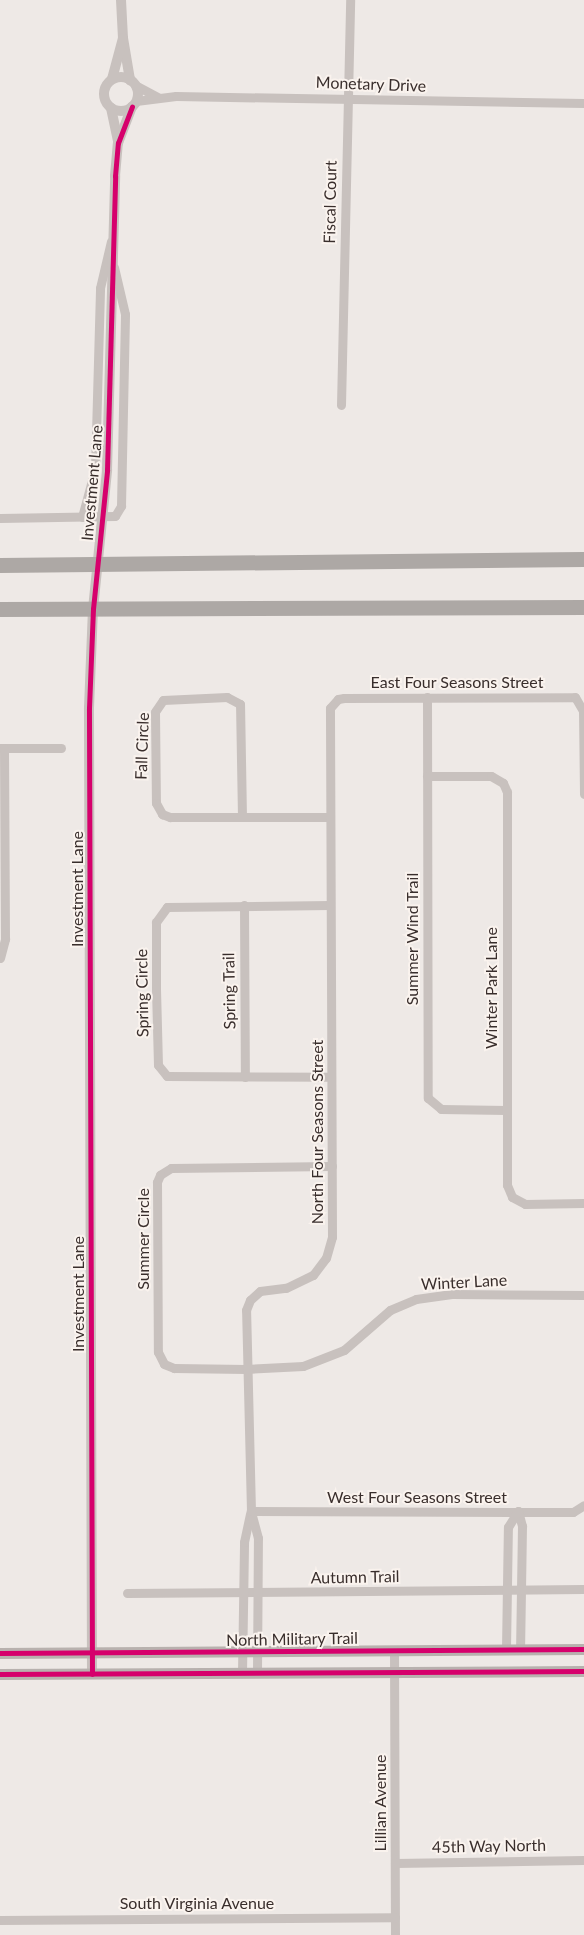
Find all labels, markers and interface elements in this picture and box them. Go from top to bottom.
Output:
street label: Monetary Drive [315,72,427,96]
street label: Fiscal Court [320,160,340,244]
street label: Investment Lane [77,424,107,542]
street label: East Four Seasons Street [370,672,544,692]
street label: Fall Circle [131,712,153,780]
street label: Investment Lane [67,831,87,947]
street label: Summer Wind Trail [402,872,422,1006]
street label: Winter Park Lane [481,927,501,1049]
street label: Spring Circle [132,949,152,1037]
street label: Spring Trail [219,952,239,1030]
street label: North Four Seasons Street [307,1040,327,1224]
street label: Summer Circle [133,1188,153,1290]
street label: Investment Lane [68,1236,88,1352]
street label: Winter Lane [420,1270,508,1294]
street label: West Four Seasons Street [327,1487,507,1507]
street label: Autumn Trail [310,1567,400,1587]
street label: North Military Trail [226,1628,358,1650]
street label: Lillian Avenue [370,1754,390,1852]
street label: 45th Way North [432,1835,546,1857]
street label: South Virginia Avenue [119,1893,275,1913]

